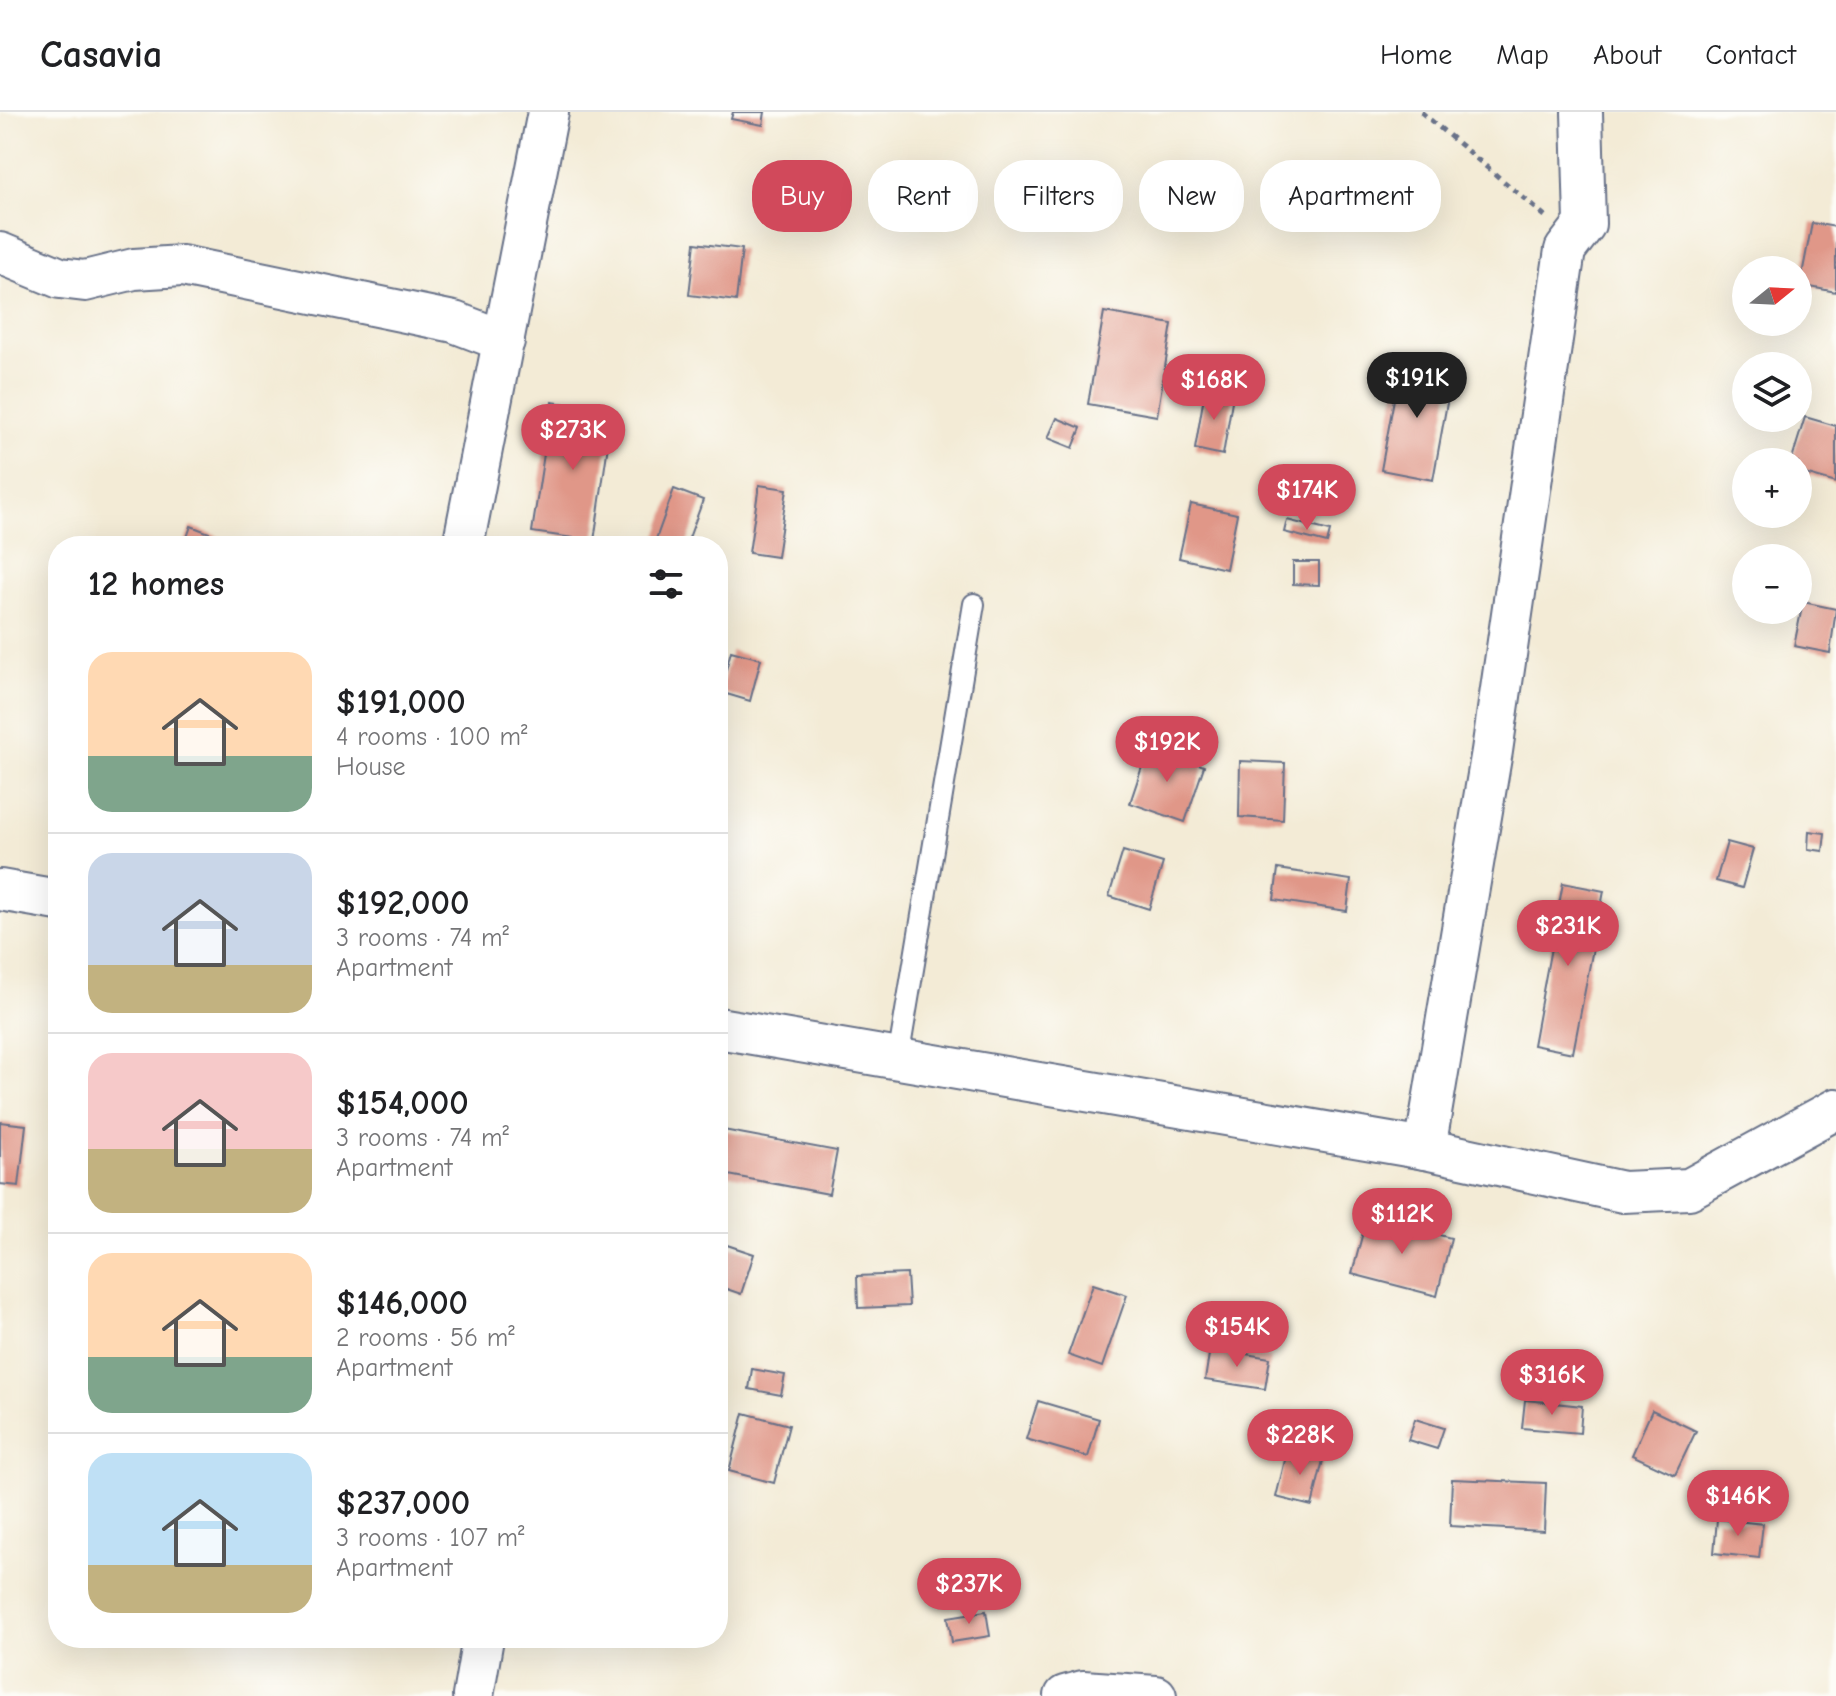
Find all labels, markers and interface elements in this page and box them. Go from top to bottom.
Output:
text: Casavia [40,33,162,77]
text: Home [1380,39,1452,71]
text: Map [1496,39,1549,71]
text: About [1593,39,1661,71]
text: Contact [1705,39,1796,71]
chip: Buy [752,160,852,232]
chip: Rent [868,160,978,232]
chip: Filters [994,160,1123,232]
chip: New [1139,160,1244,232]
chip: Apartment [1260,160,1441,232]
north arrow [1732,256,1812,336]
map controls [1732,256,1812,624]
pin: $191K [1361,352,1473,420]
button: layers [1732,352,1812,432]
pin: $168K [1158,354,1270,422]
text: $191K [1385,363,1449,393]
text: $168K [1180,365,1248,395]
pin: $273K [517,404,629,472]
text: $273K [539,415,607,445]
button: + [1732,448,1812,528]
pin: $174K [1251,464,1363,532]
text: $174K [1276,475,1338,505]
button: − [1732,544,1812,624]
icon: filters [644,562,688,606]
text: 12 homes [88,564,224,604]
text: $191,000 [336,682,466,722]
icon: home [152,684,248,780]
pin: $192K [1111,716,1223,784]
text: 4 rooms · 100 m² [336,722,528,752]
text: $192K [1133,727,1201,757]
text: House [336,752,406,782]
text: $192,000 [336,883,469,923]
icon: home [152,885,248,981]
pin: $231K [1512,900,1624,968]
text: $231K [1535,911,1601,941]
text: 3 rooms · 74 m² [336,923,509,953]
text: Apartment [336,953,452,983]
text: $154,000 [336,1083,469,1123]
icon: home [152,1085,248,1181]
text: 3 rooms · 74 m² [336,1123,509,1153]
text: Apartment [336,1153,452,1183]
pin: $112K [1346,1188,1458,1256]
text: $112K [1370,1199,1434,1229]
text: $146,000 [336,1283,468,1323]
icon: home [152,1285,248,1381]
pin: $154K [1181,1301,1293,1369]
text: $154K [1204,1312,1270,1342]
text: 2 rooms · 56 m² [336,1323,515,1353]
pin: $316K [1496,1349,1608,1417]
text: Apartment [336,1353,452,1383]
text: $316K [1519,1360,1585,1390]
pin: $228K [1244,1409,1356,1477]
text: $228K [1265,1420,1335,1450]
pin: $146K [1682,1470,1794,1538]
text: $146K [1705,1481,1771,1511]
text: $237,000 [336,1483,470,1523]
icon: home [152,1485,248,1581]
text: 3 rooms · 107 m² [336,1523,525,1553]
text: Apartment [336,1553,452,1583]
pin: $237K [913,1558,1025,1626]
text: $237K [935,1569,1003,1599]

